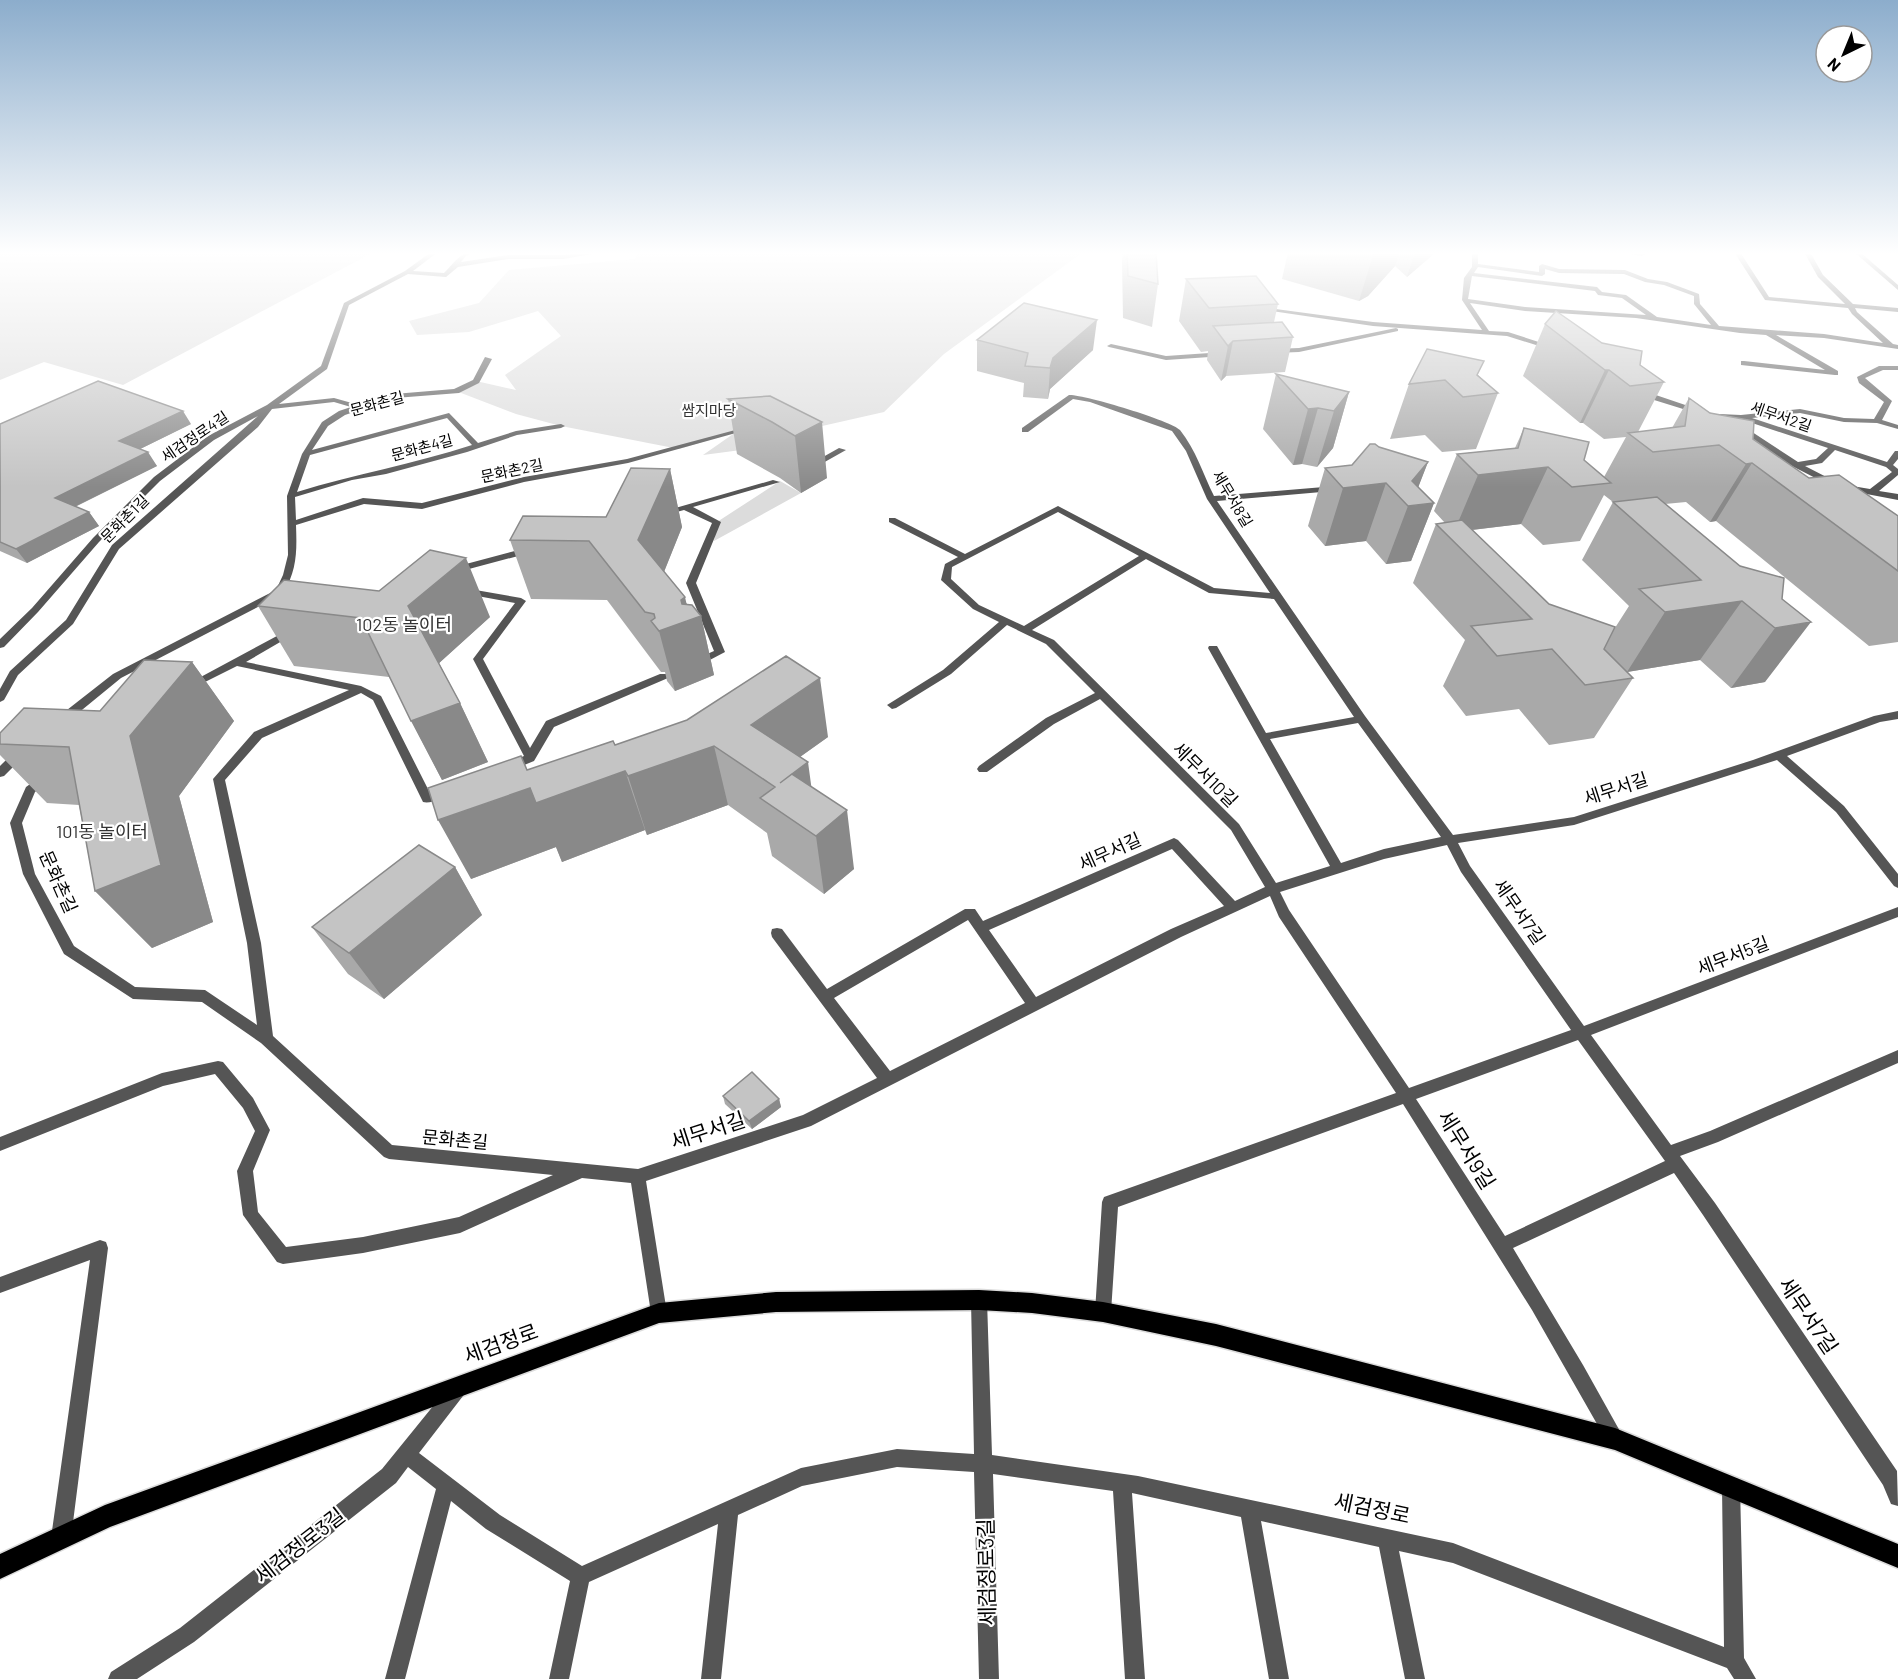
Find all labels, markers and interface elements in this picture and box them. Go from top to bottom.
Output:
north arrow [1814,24,1874,84]
text: N [1823,55,1844,76]
street label: 문화촌길 [348,387,406,419]
street label: 세무서2길 [1748,397,1814,435]
park label: 쌈지마당 [681,401,737,419]
street label: 세검정로4길 [157,407,232,465]
street label: 문화촌4길 [389,430,455,464]
street label: 문화촌2길 [479,455,545,485]
street label: 세무서8길 [1209,467,1257,530]
street label: 문화촌1길 [97,491,152,546]
park label: 102동 놀이터 [356,613,452,635]
street label: 세무서10길 [1169,737,1243,811]
street label: 세무서길 [1581,767,1651,809]
park label: 101동 놀이터 [56,820,148,842]
street label: 세무서길 [1075,828,1144,875]
street label: 문화촌길 [35,847,82,916]
street label: 세무서7길 [1489,874,1550,948]
street label: 세무서5길 [1693,931,1772,979]
street label: 세무서9길 [1433,1105,1501,1193]
street label: 세무서길 [667,1106,748,1153]
street label: 문화촌길 [421,1125,489,1153]
street label: 세무서7길 [1774,1272,1844,1358]
street label: 세검정로 [460,1318,541,1368]
street label: 세검정로 [1332,1487,1413,1528]
street label: 세검정로3길 [249,1502,349,1588]
street label: 세검정로3길 [972,1518,999,1626]

